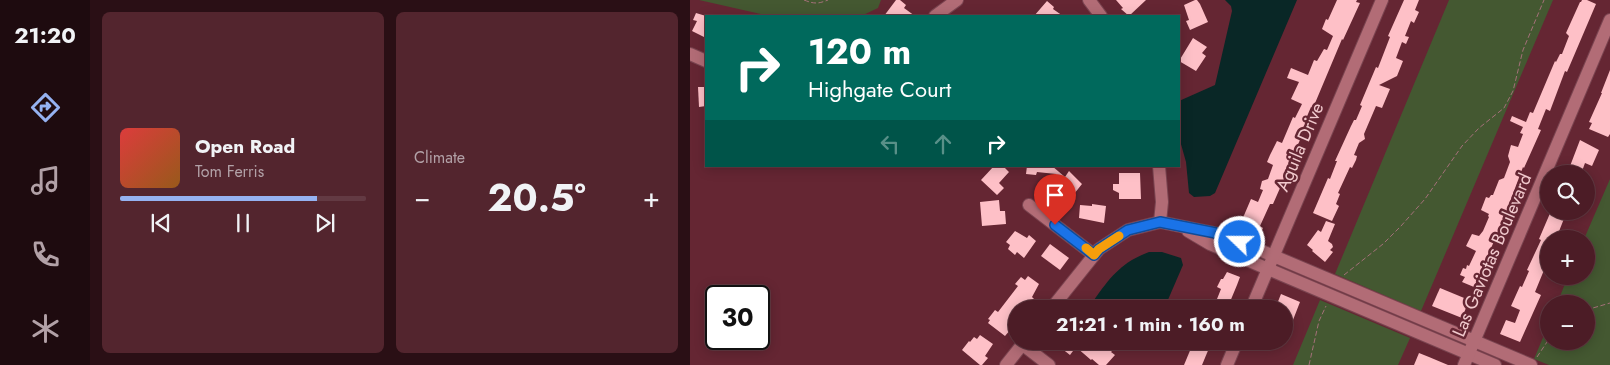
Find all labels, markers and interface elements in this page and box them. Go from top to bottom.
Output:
text: 21:20 [14,19,76,51]
text: 120 m [808,27,911,77]
icon: right [725,35,790,100]
text: Highgate Court [808,73,951,105]
icon: directions [28,90,63,125]
street label: Aguila Drive [1270,98,1330,196]
icon: left [876,130,904,158]
icon: ahead [929,130,957,158]
icon: right [982,130,1010,158]
text: Open Road [195,133,295,160]
text: Climate [414,146,465,169]
text: Tom Ferris [195,160,264,183]
icon: music [28,163,63,198]
map controls [1540,165,1595,350]
button: search [1540,165,1595,220]
street label: Las Gaviotas Boulevard [1446,169,1538,341]
text: 20.5° [488,170,586,225]
pin [1034,174,1076,225]
text: − [414,177,431,218]
text: + [643,177,660,218]
icon: arrive [1041,181,1069,209]
icon: previous [147,209,175,237]
icon: pause [229,209,257,237]
icon: next [311,209,339,237]
position arrow [1213,215,1265,267]
button: + [1540,230,1595,285]
icon: phone [28,237,63,272]
speed limit sign: 30 [705,285,770,350]
button: − [1540,295,1595,350]
icon: climate [28,311,63,346]
text: 21:21 · 1 min · 160 m [1056,311,1245,338]

